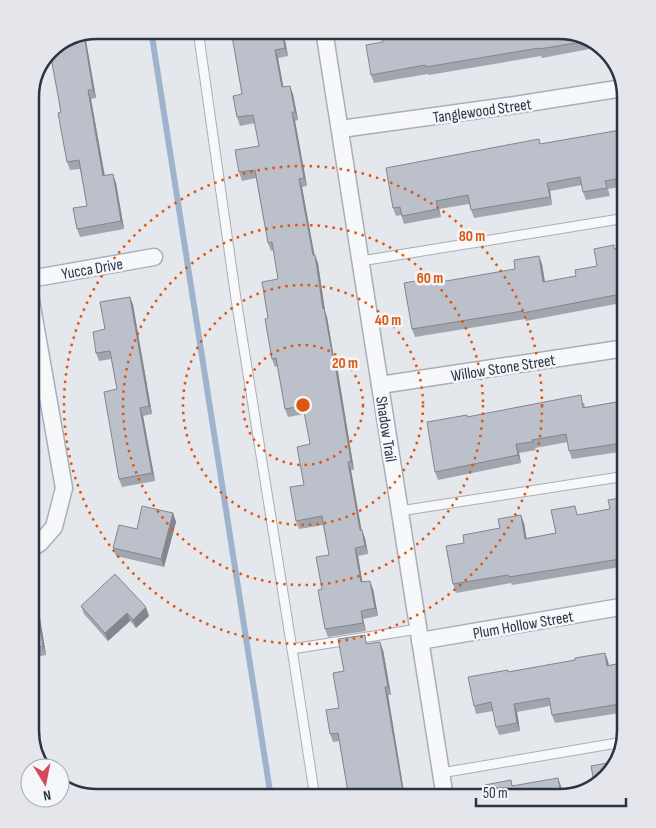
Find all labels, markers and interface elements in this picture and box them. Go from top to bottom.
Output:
street label: Tanglewood Street [432,95,533,128]
text: 80 m [459,227,485,246]
street label: Yucca Drive [60,255,124,284]
text: 60 m [417,269,443,288]
text: 40 m [375,311,401,330]
street label: Willow Stone Street [450,351,557,386]
text: 20 m [332,354,358,373]
street label: Shadow Trail [371,395,400,464]
centre of rings [294,396,312,414]
street label: Plum Hollow Street [471,607,575,644]
north arrow [20,758,70,808]
scale bar [476,776,626,808]
text: 50 m [483,784,508,803]
text: N [42,786,52,804]

